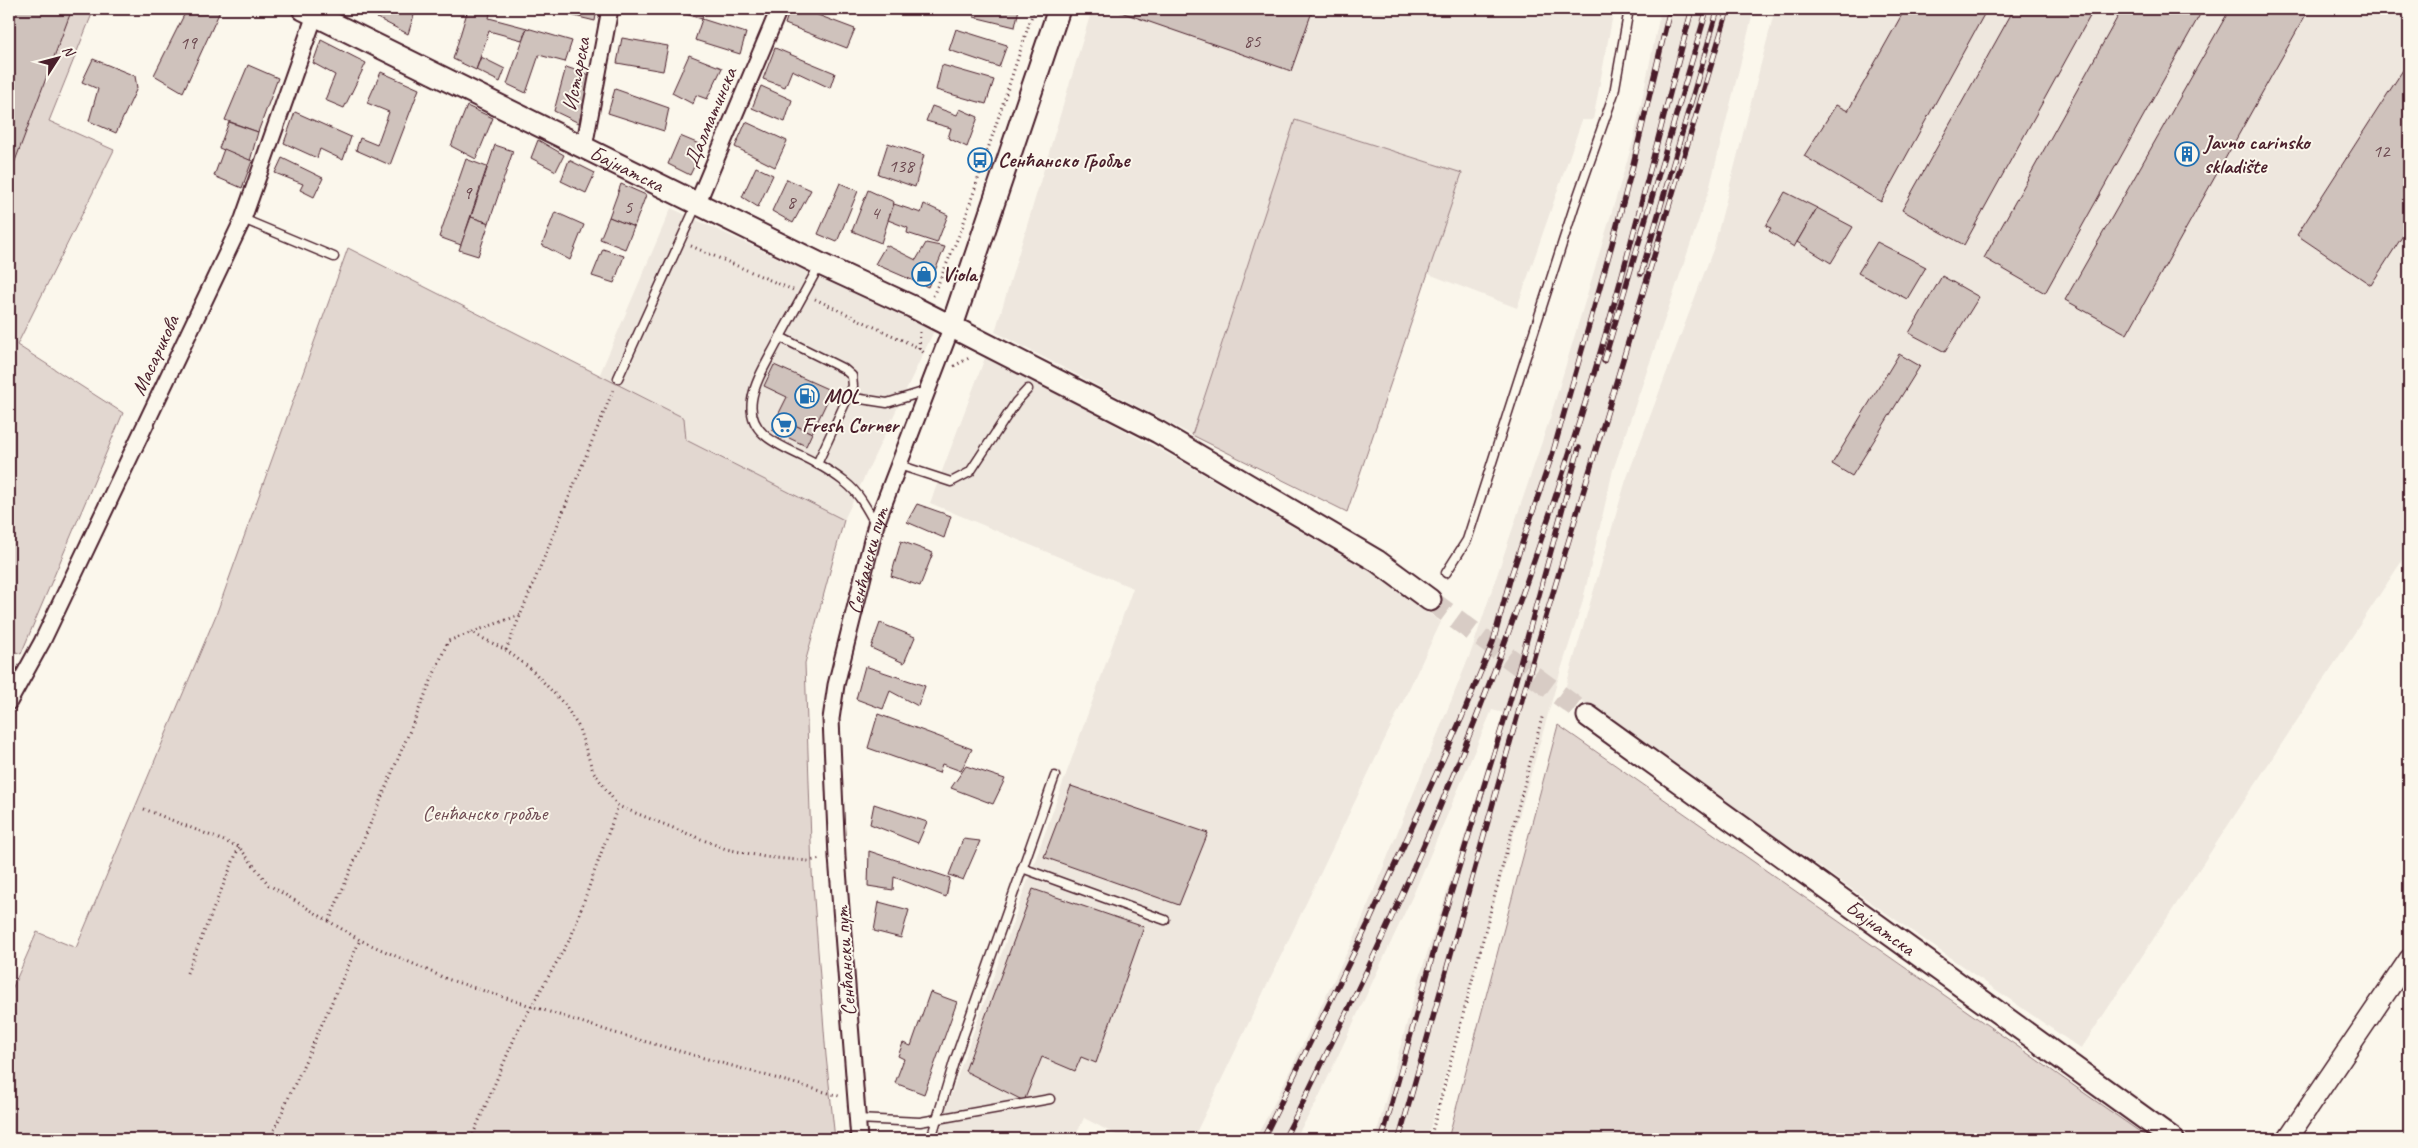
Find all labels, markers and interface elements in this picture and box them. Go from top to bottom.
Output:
house number: 85 [1243,29,1262,53]
house number: 19 [179,31,198,55]
north arrow [32,32,82,82]
street label: Истарска [556,34,596,113]
text: N [59,42,79,61]
street label: Далматинска [677,62,743,170]
place label: Javno carinsko skladište [2202,129,2312,179]
house number: 12 [2372,139,2391,163]
street label: Бајнатска [586,140,669,198]
building icon: Javno carinsko skladište [2174,141,2200,167]
bus stop icon: Сенћанско Гробље [967,147,993,173]
place label: Сенћанско Гробље [998,147,1131,173]
house number: 138 [888,154,916,178]
house number: 9 [463,181,473,205]
house number: 8 [787,190,798,214]
house number: 5 [624,195,634,219]
house number: 4 [871,201,882,225]
shop icon: Viola [911,261,937,287]
place label: Viola [942,261,979,287]
street label: Масарикова [125,309,185,399]
fuel station icon: MOL [794,383,820,409]
place label: MOL [824,383,860,409]
supermarket icon: Fresh Corner [771,412,797,438]
place label: Fresh Corner [802,412,900,438]
street label: Сенћански пут [841,502,895,617]
park label: Сенћанско гробље [423,800,550,826]
street label: Бајнатска [1841,894,1921,962]
street label: Сенћански пут [828,904,862,1017]

